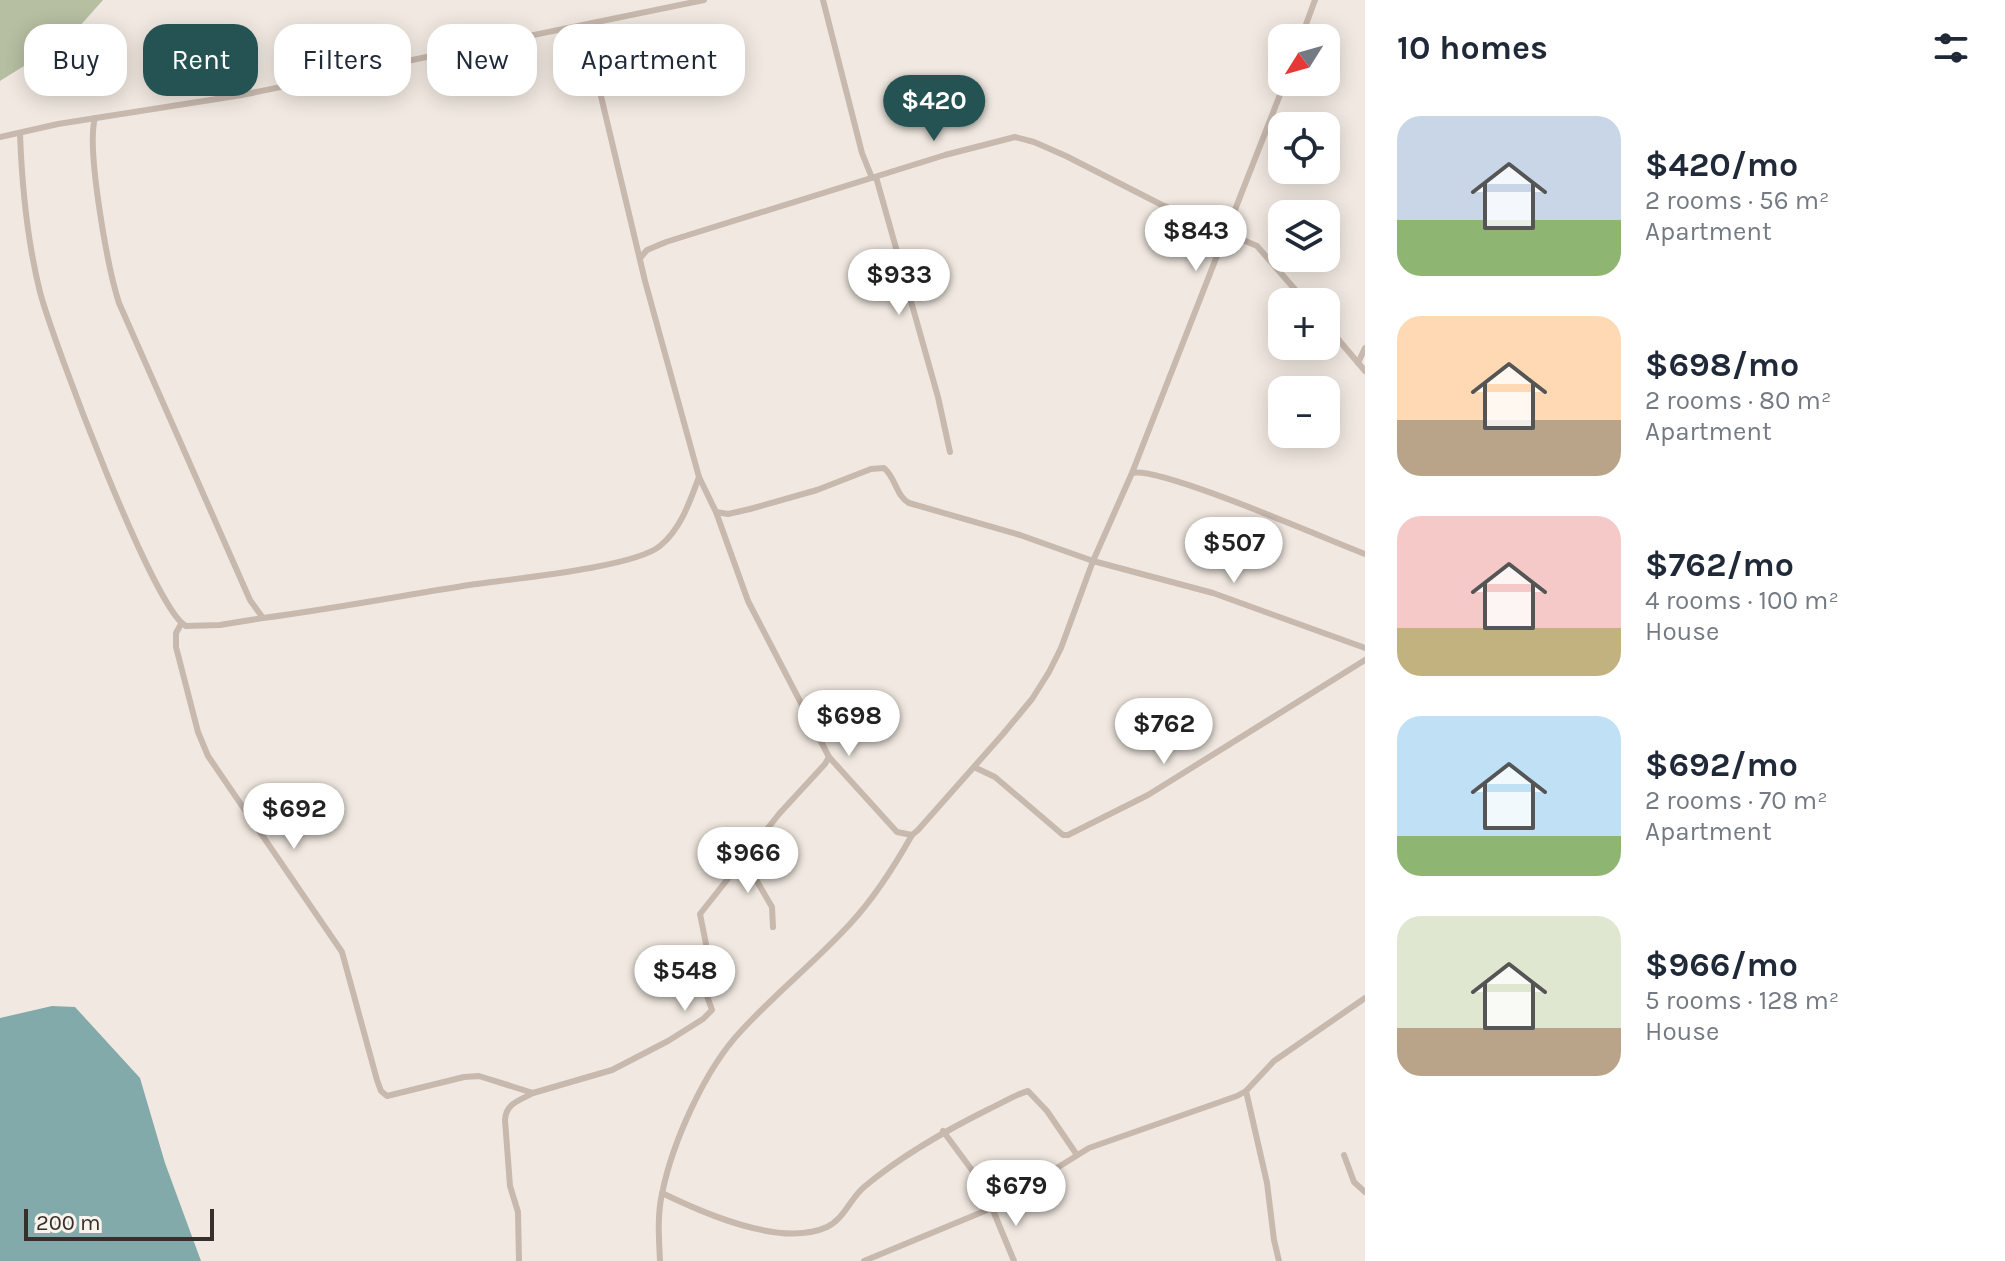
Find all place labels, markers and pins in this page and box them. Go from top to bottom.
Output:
pin: $420 [887,75,981,143]
pin: $843 [1149,205,1243,273]
pin: $933 [852,249,946,317]
pin: $507 [1187,517,1281,585]
pin: $698 [802,690,896,758]
pin: $762 [1117,698,1211,766]
pin: $692 [247,783,341,851]
pin: $966 [701,827,795,895]
pin: $548 [638,945,732,1013]
pin: $679 [969,1160,1063,1228]

